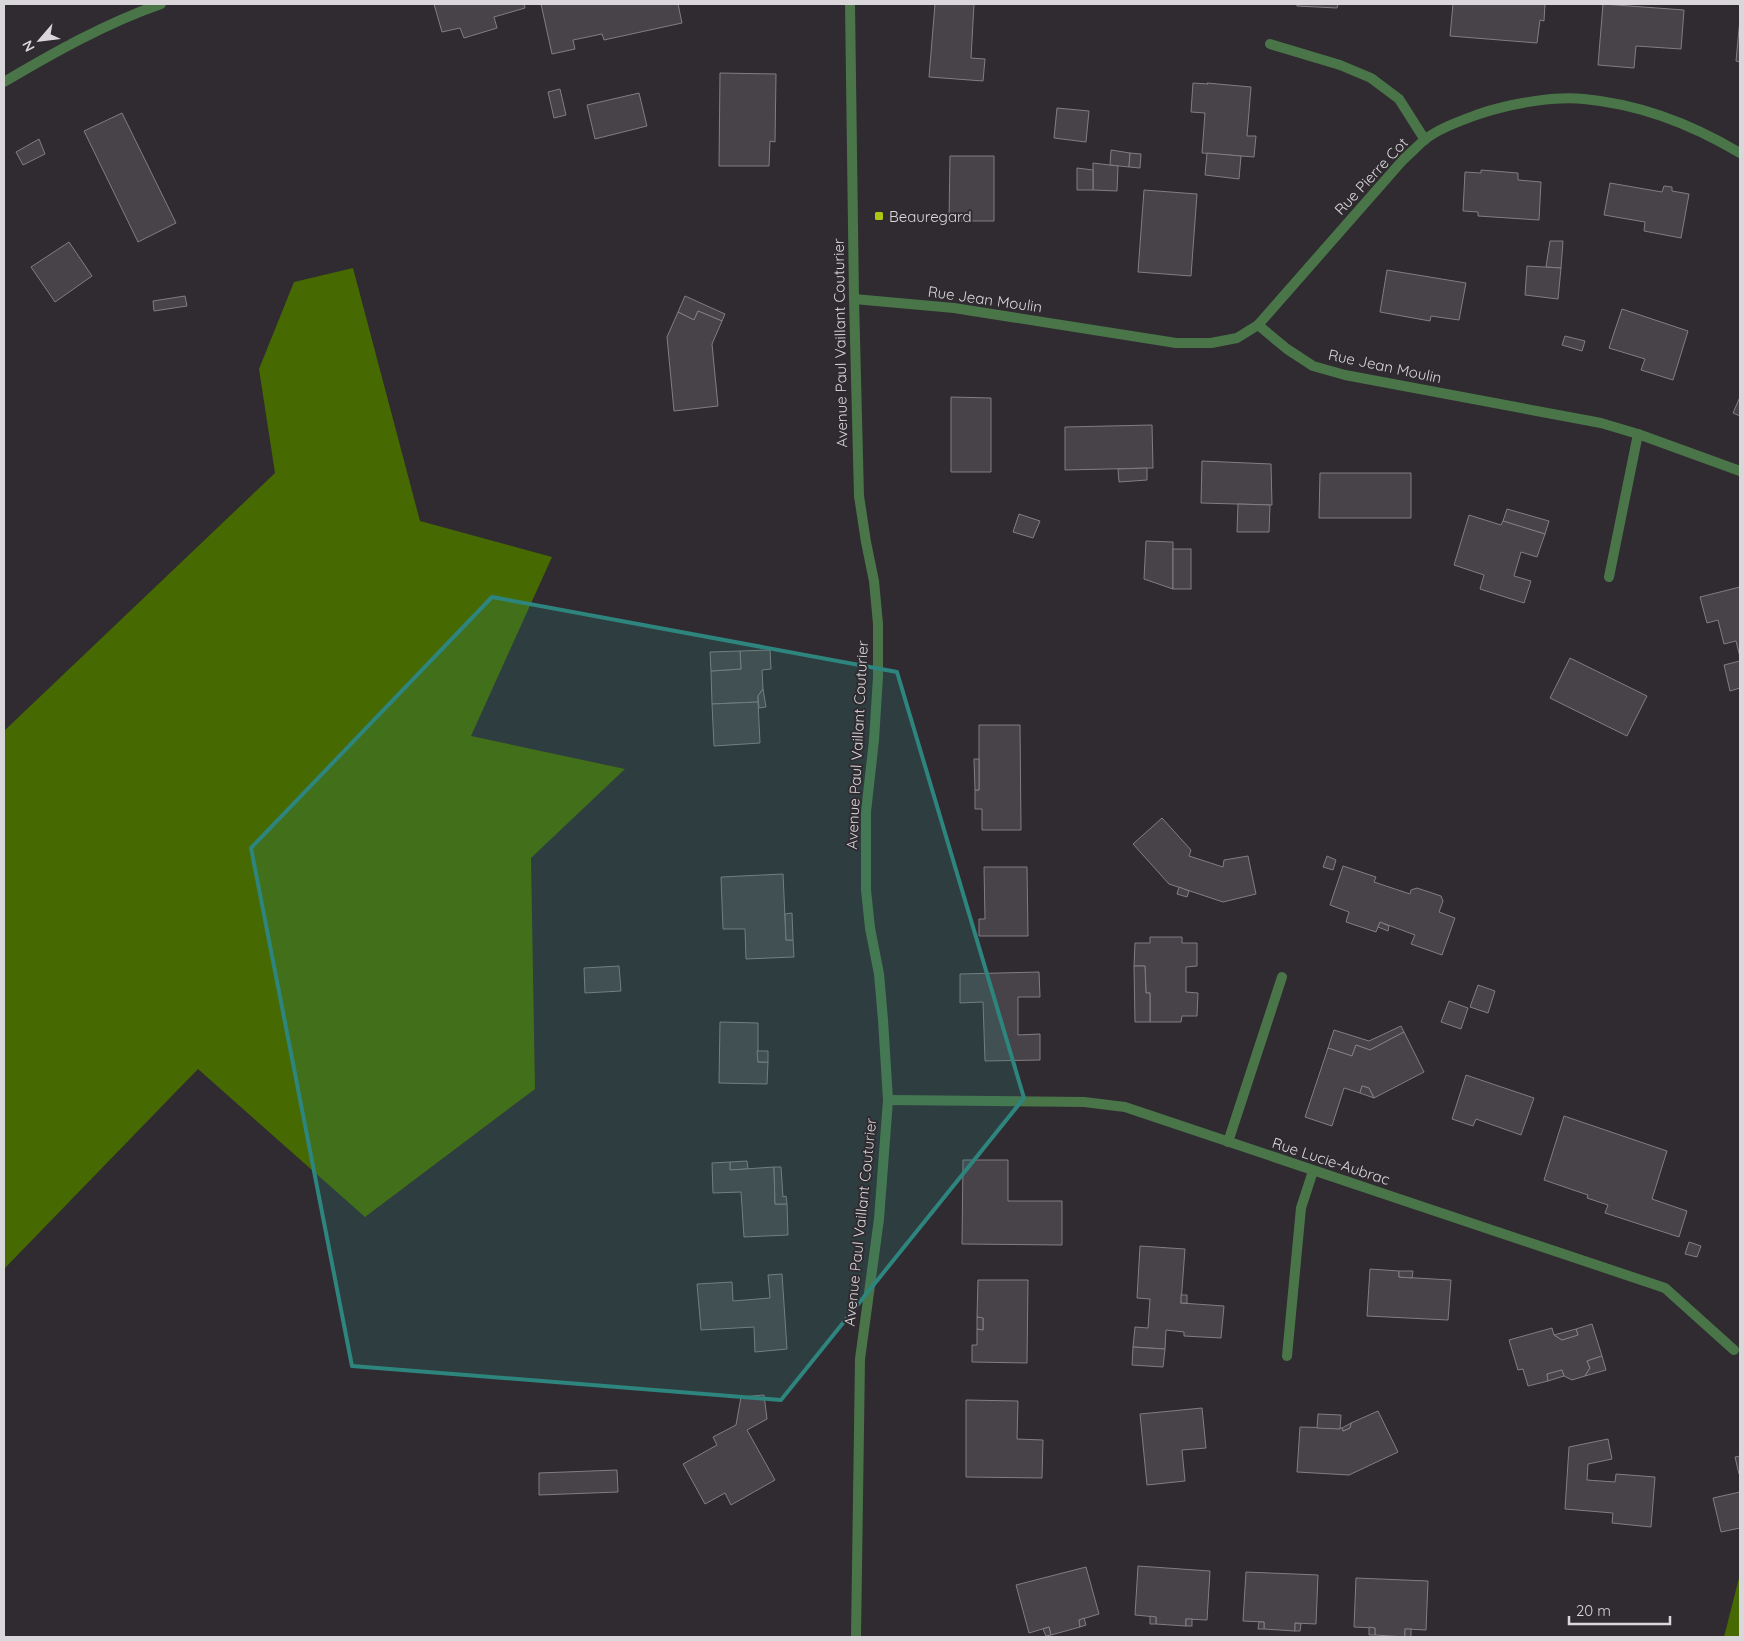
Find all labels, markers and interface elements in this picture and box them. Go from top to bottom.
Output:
north arrow [15,15,65,65]
text: N [18,37,39,55]
street label: Rue Pierre Cot [1330,133,1412,219]
place label: Beauregard [889,207,972,226]
marker: Beauregard [873,210,885,222]
street label: Avenue Paul Vaillant Couturier [829,238,851,448]
street label: Rue Jean Moulin [927,282,1043,316]
street label: Rue Jean Moulin [1327,345,1443,387]
street label: Avenue Paul Vaillant Couturier [842,640,872,850]
street label: Avenue Paul Vaillant Couturier [840,1117,880,1327]
street label: Rue Lucie-Aubrac [1270,1133,1392,1189]
scale bar [1569,1594,1670,1626]
text: 20 m [1576,1601,1611,1620]

